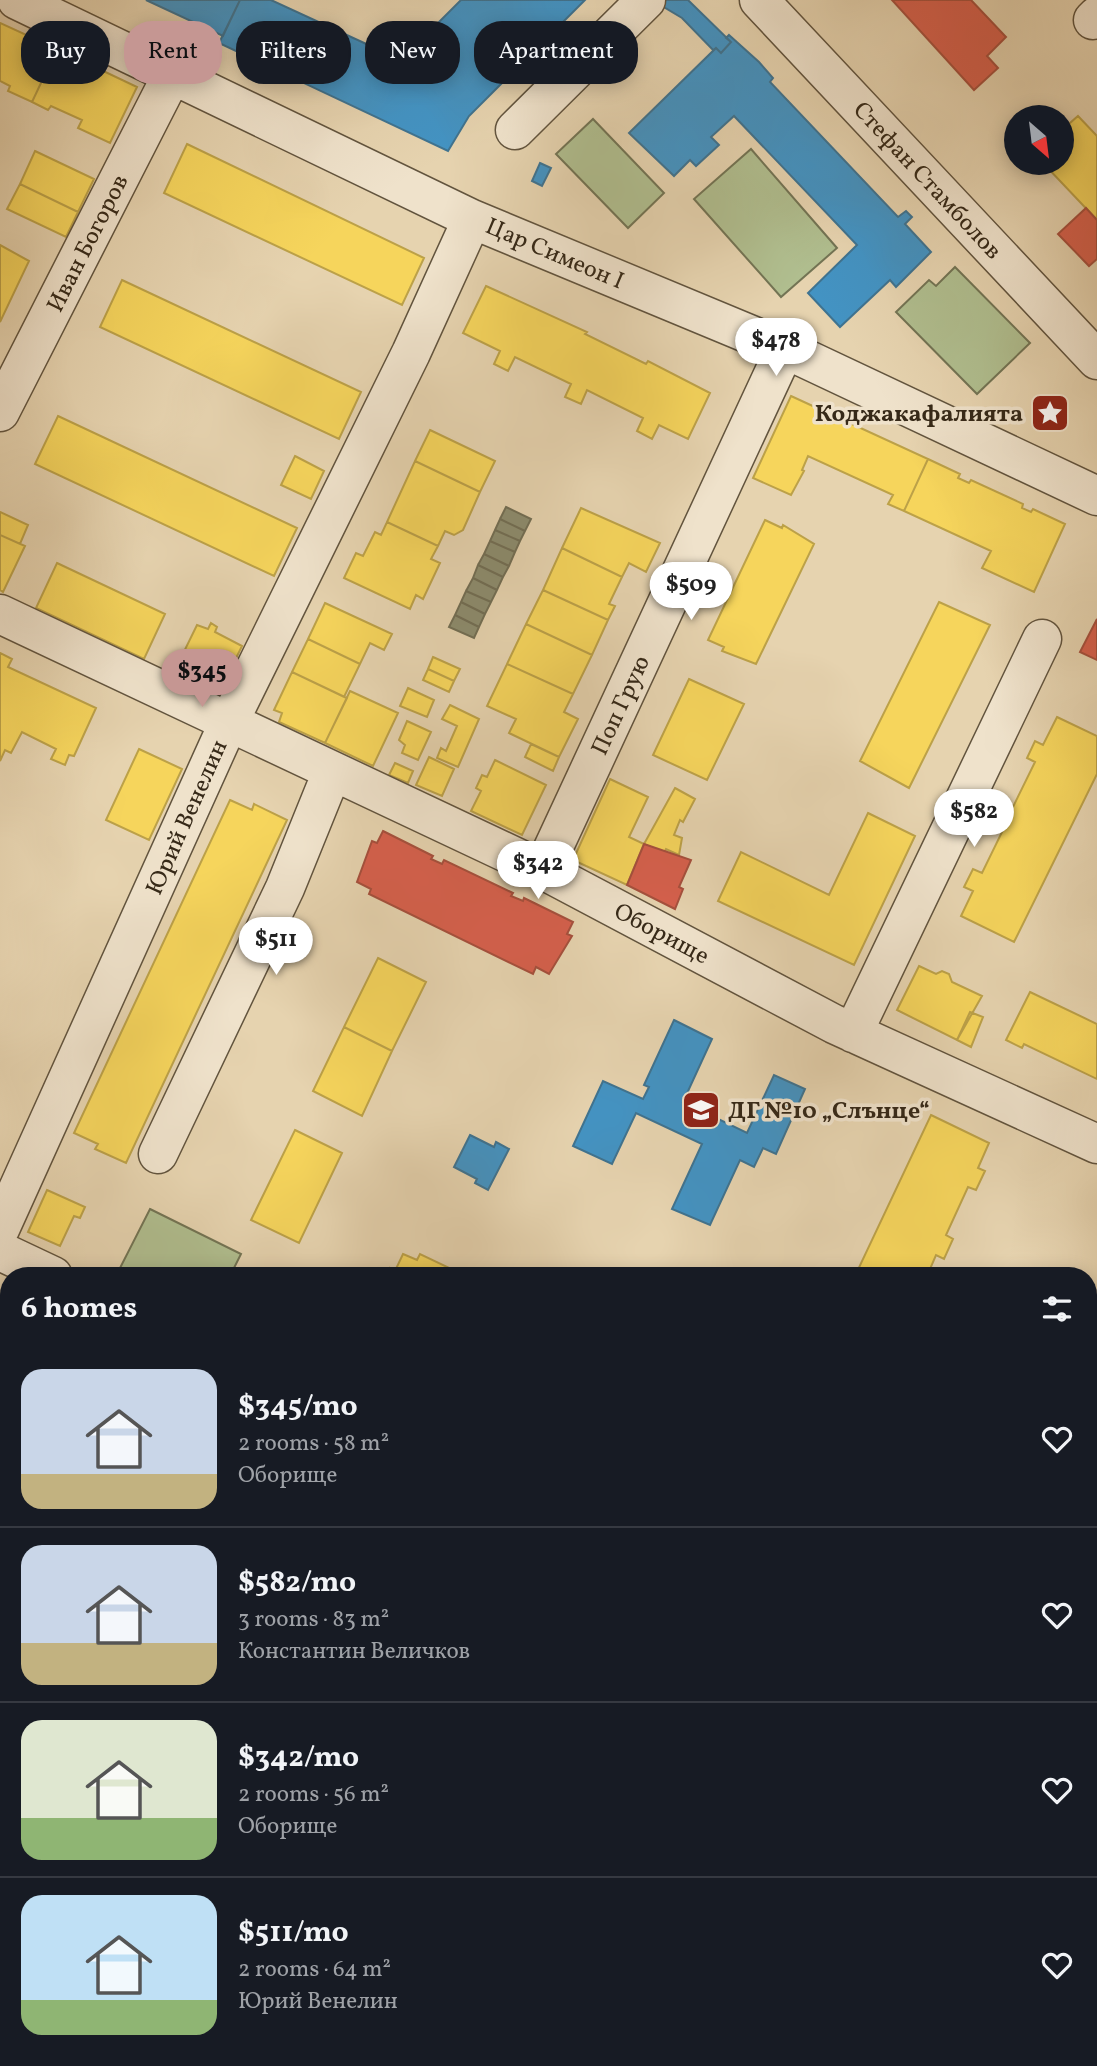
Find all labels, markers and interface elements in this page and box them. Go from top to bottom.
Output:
chip: Buy [21,21,110,84]
chip: Rent [124,21,222,84]
chip: Filters [236,21,351,84]
chip: New [365,21,460,84]
chip: Apartment [474,21,638,84]
street label: Стефан Стамболов [844,95,1009,268]
north arrow [1004,105,1074,175]
map controls [1004,105,1074,175]
street label: Иван Богоров [39,169,138,319]
street label: Цар Симеон I [480,210,629,299]
pin: $478 [735,318,817,378]
text: $478 [751,325,801,357]
place icon: Коджакафалията [1029,392,1071,434]
place label: Коджакафалията [815,398,1023,432]
pin: $509 [650,562,732,622]
text: $509 [666,569,716,601]
pin: $345 [161,650,243,709]
street label: Поп Грую [584,650,660,761]
text: $345 [177,656,227,688]
street label: Юрий Венелин [138,735,237,901]
pin: $582 [933,790,1015,849]
text: $582 [950,796,998,828]
pin: $342 [497,842,579,901]
text: $342 [513,848,563,880]
street label: Оборище [607,895,715,974]
pin: $511 [235,918,317,977]
text: $511 [255,924,297,956]
school or university icon: ДГ №10 „Слънце“ [680,1089,722,1131]
place label: ДГ №10 „Слънце“ [728,1095,930,1129]
text: 6 homes [21,1288,137,1330]
icon: filters [1038,1290,1076,1328]
text: $345/mo [238,1386,358,1428]
icon: home [77,1397,161,1481]
icon: heart [1038,1420,1076,1458]
text: 2 rooms · 58 m² [238,1428,389,1460]
text: Оборище [238,1460,337,1492]
text: $582/mo [238,1562,356,1604]
icon: home [77,1573,161,1657]
icon: heart [1038,1596,1076,1634]
text: 3 rooms · 83 m² [238,1604,389,1636]
text: Константин Величков [238,1636,470,1668]
text: $342/mo [238,1737,359,1779]
icon: home [77,1748,161,1832]
icon: heart [1038,1771,1076,1809]
text: 2 rooms · 56 m² [238,1779,389,1811]
text: Оборище [238,1811,337,1843]
text: $511/mo [238,1912,349,1954]
icon: home [77,1923,161,2007]
icon: heart [1038,1946,1076,1984]
text: 2 rooms · 64 m² [238,1954,391,1986]
text: Юрий Венелин [238,1986,398,2018]

